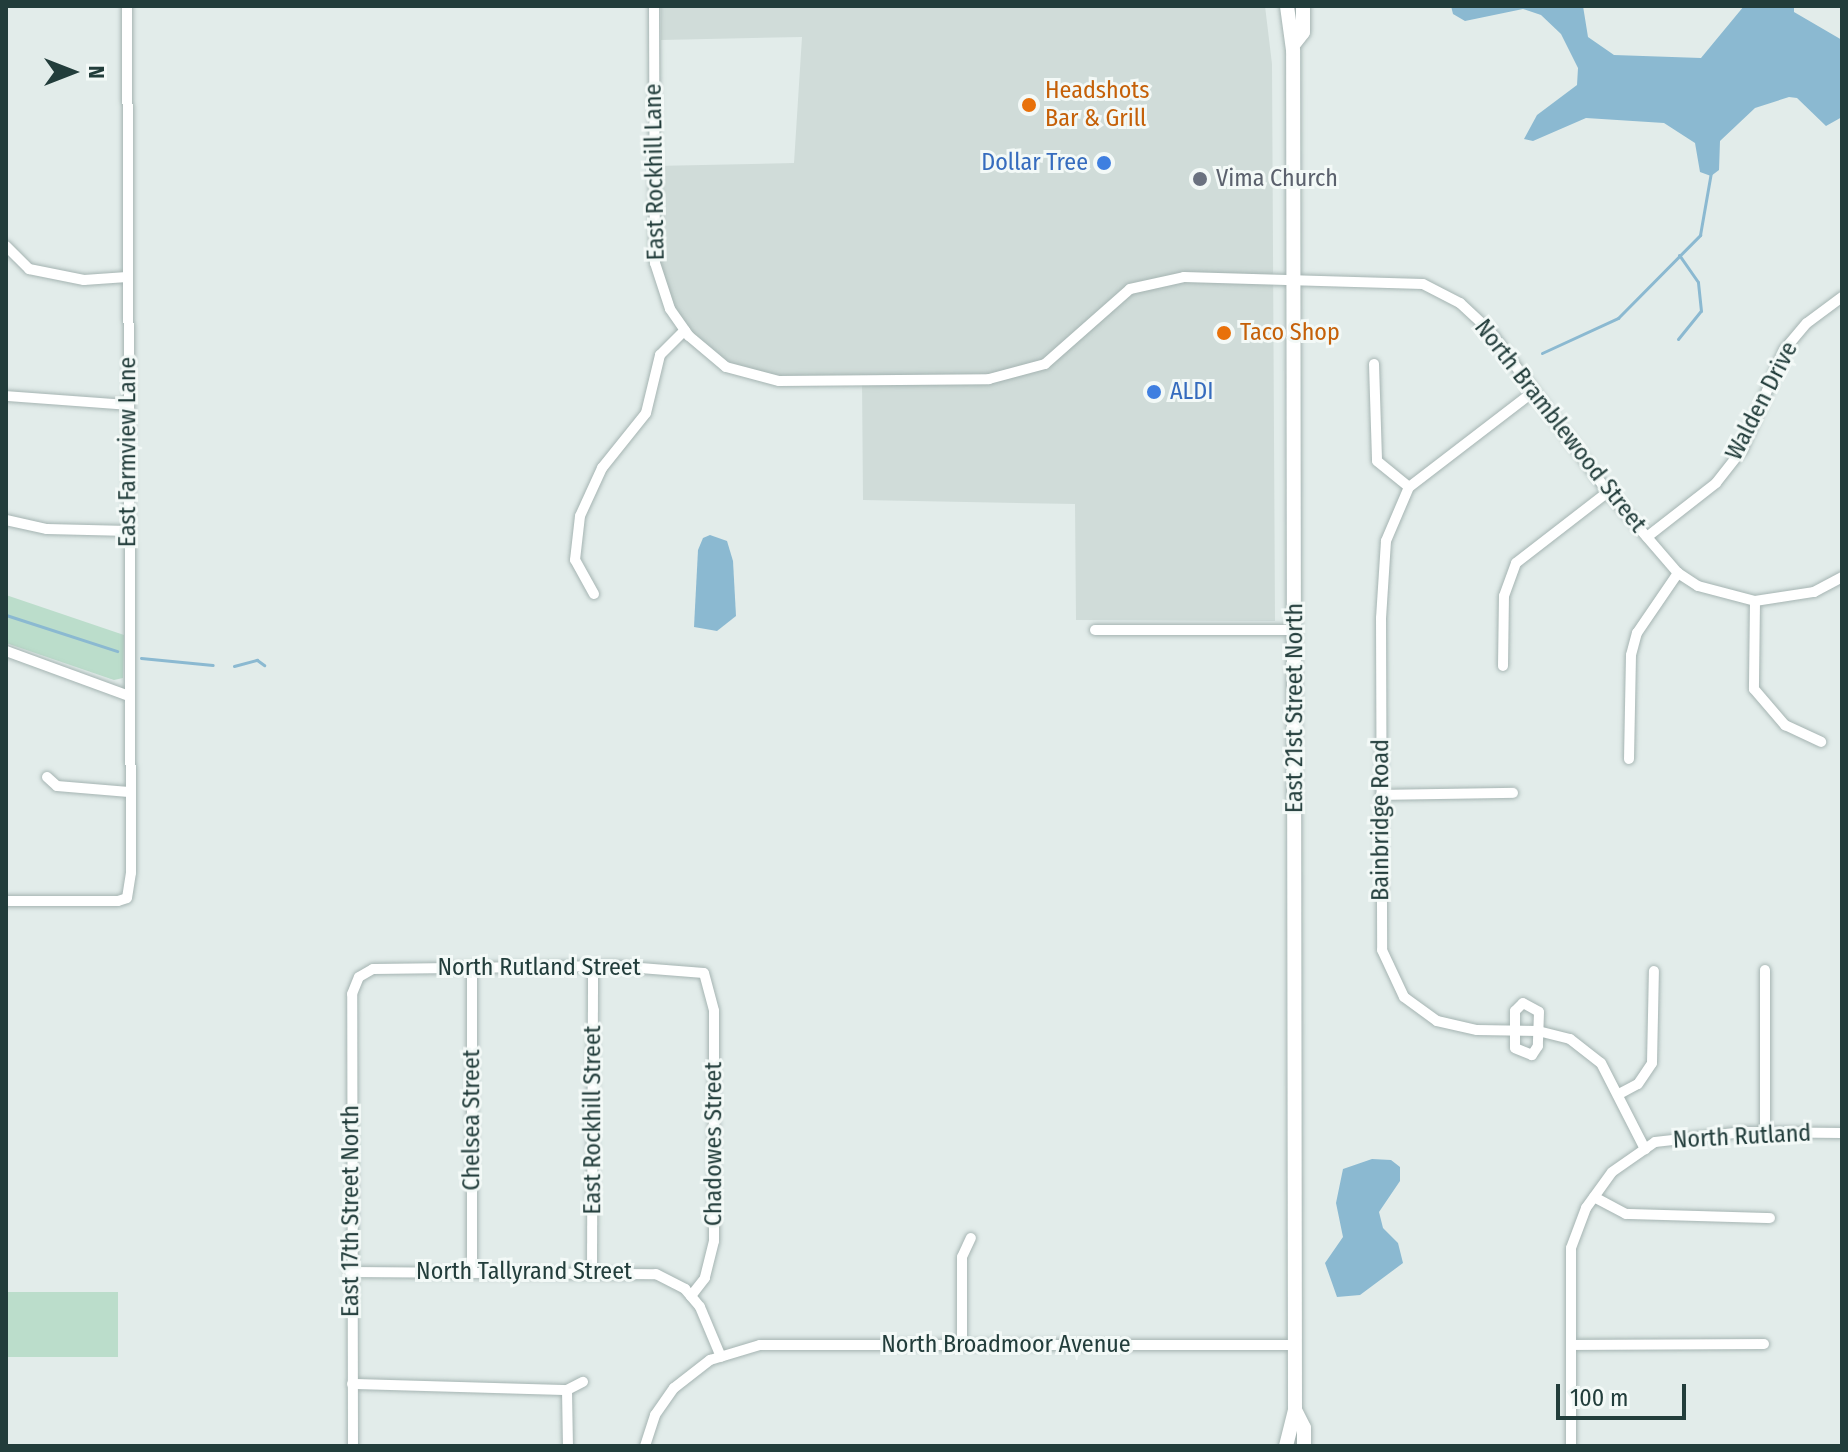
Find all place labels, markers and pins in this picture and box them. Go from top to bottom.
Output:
place label: Headshots Bar & Grill [1045,77,1149,133]
marker: Headshots Bar & Grill [1020,96,1038,114]
place label: Dollar Tree [981,149,1088,177]
marker: Dollar Tree [1095,154,1113,172]
place label: Vima Church [1216,165,1338,193]
marker: Vima Church [1191,170,1209,188]
place label: Taco Shop [1240,319,1340,347]
marker: Taco Shop [1215,324,1233,342]
place label: ALDI [1170,378,1213,406]
marker: ALDI [1145,383,1163,401]

